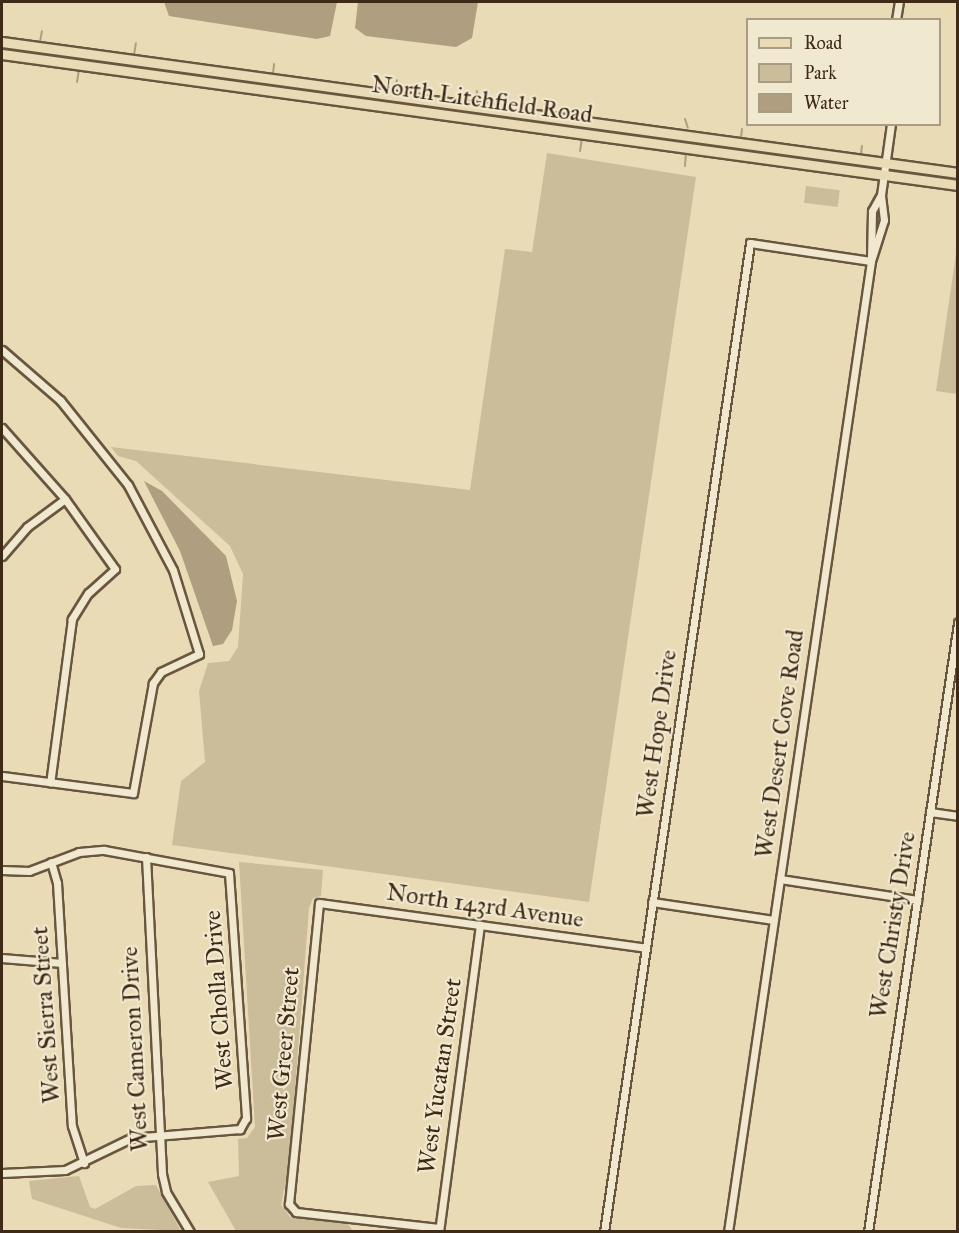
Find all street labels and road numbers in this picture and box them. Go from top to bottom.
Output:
street label: North Litchfield Road [370,70,594,130]
street label: West Desert Cove Road [750,628,810,860]
street label: West Hope Drive [631,648,683,820]
street label: West Christy Drive [864,830,922,1020]
street label: North 143rd Avenue [385,878,585,934]
street label: West Cholla Drive [198,909,240,1091]
street label: West Sierra Street [25,925,67,1105]
street label: West Cameron Drive [115,946,155,1152]
street label: West Greer Street [262,966,306,1142]
street label: West Yucatan Street [412,976,468,1176]

